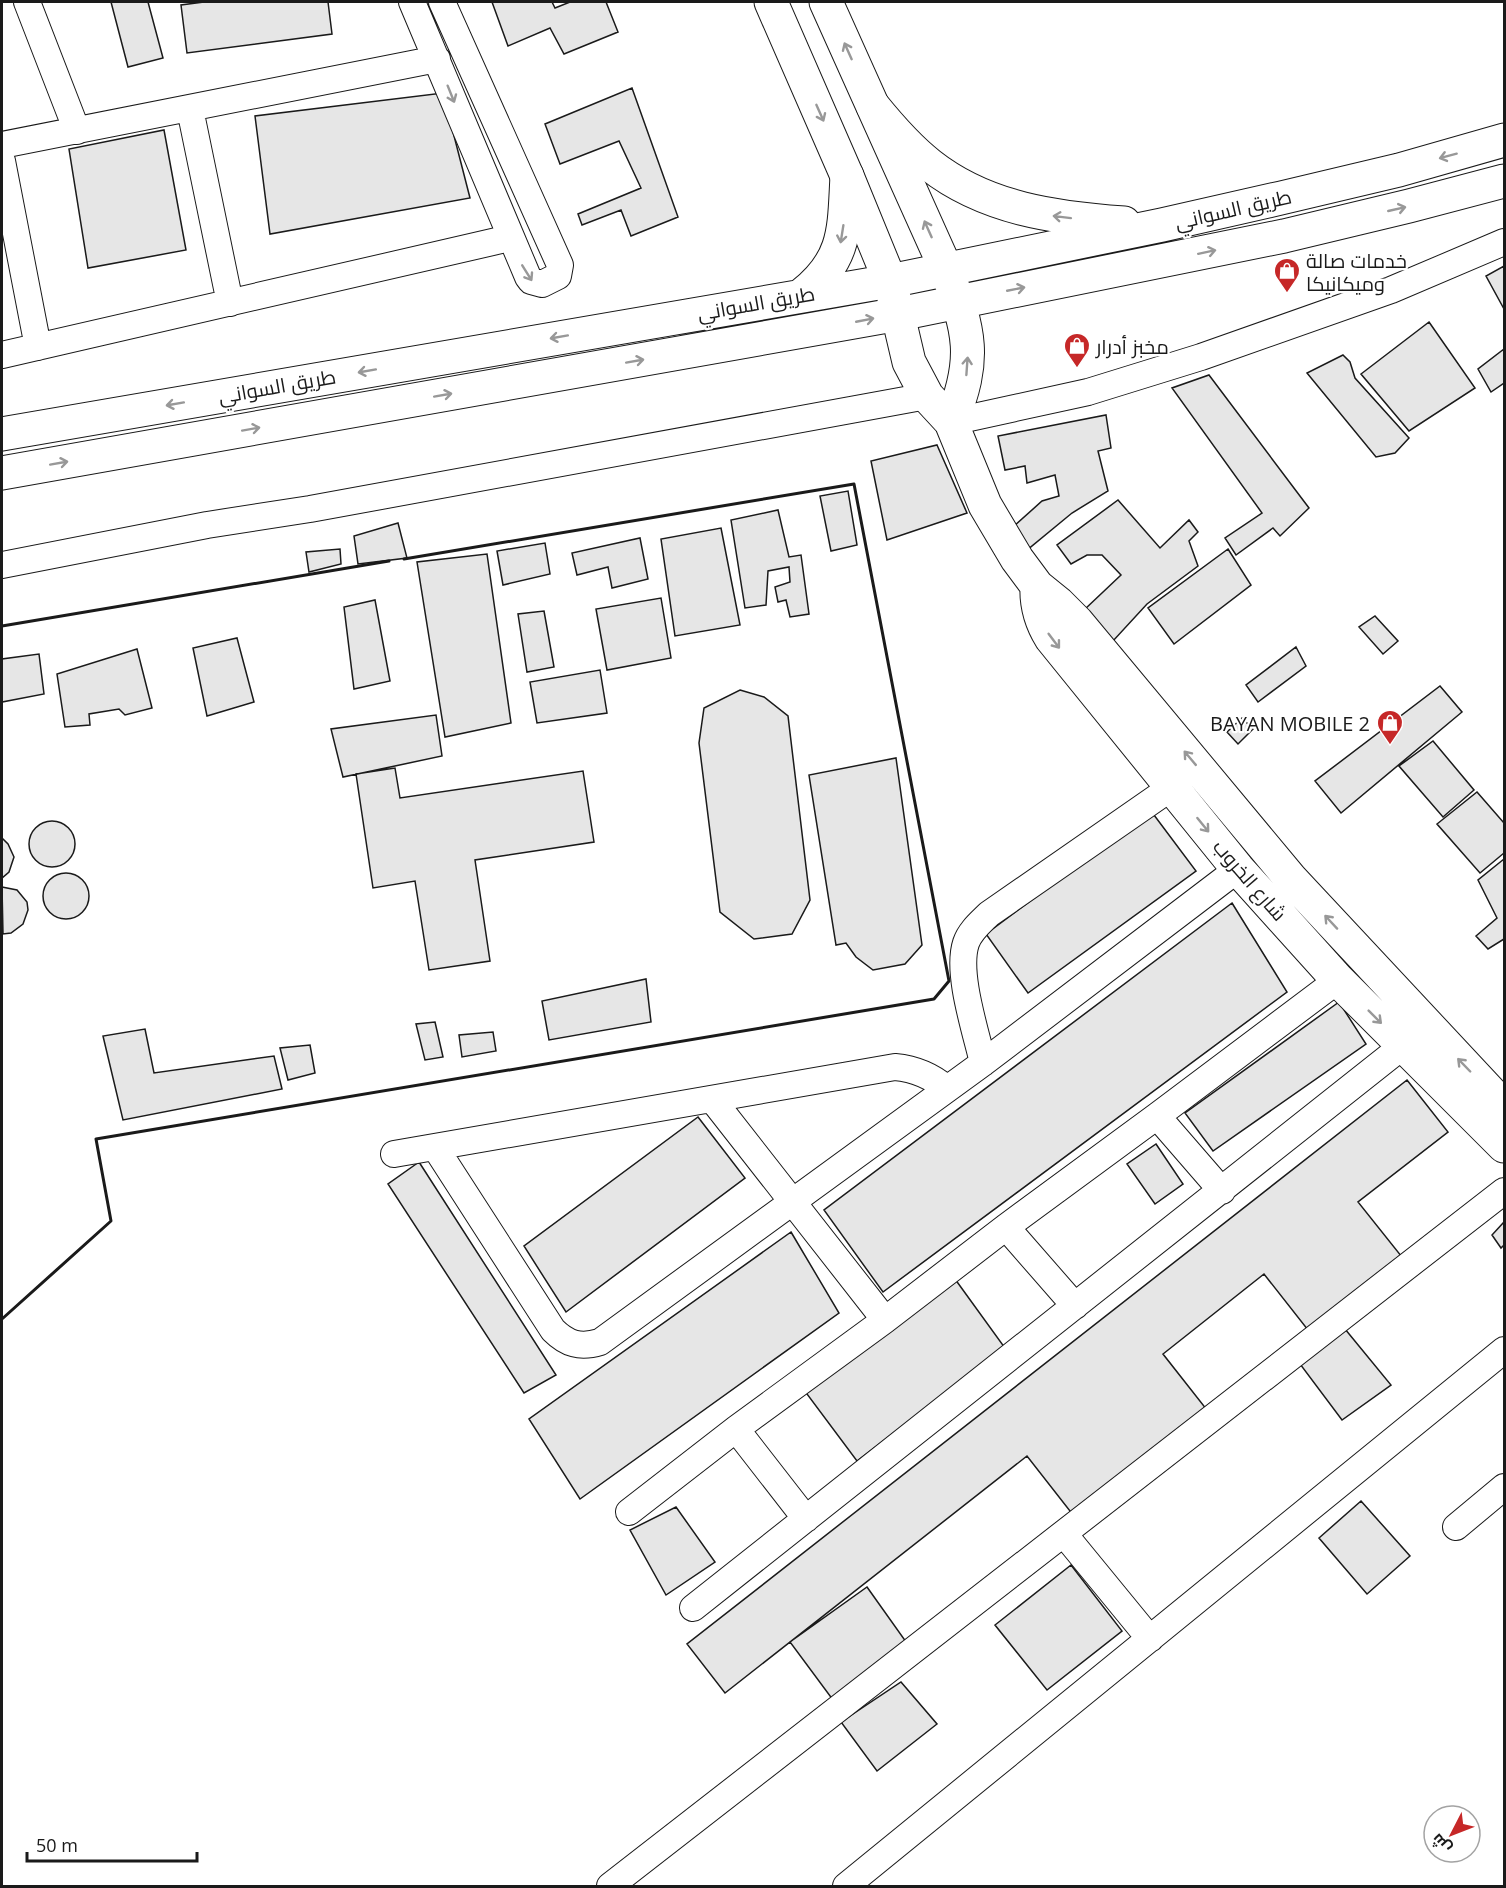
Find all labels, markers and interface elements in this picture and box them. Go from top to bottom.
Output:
one-way arrow [842,42,853,61]
one-way arrow [446,84,457,103]
one-way arrow [815,103,826,121]
one-way arrow [1439,151,1458,162]
street label: طريق السواني [1172,182,1295,238]
one-way arrow [1387,203,1407,214]
one-way arrow [1052,211,1072,222]
one-way arrow [922,220,933,238]
one-way arrow [836,223,847,243]
one-way arrow [1197,246,1217,257]
place label: خدمات صالة وميكانيكا [1306,247,1407,297]
shop icon: خدمات صالة وميكانيكا [1272,256,1302,294]
one-way arrow [522,264,534,281]
street label: طريق السواني [695,279,817,330]
one-way arrow [1006,283,1025,294]
one-way arrow [855,315,874,326]
shop icon: مخبز أدرار [1062,331,1092,369]
one-way arrow [549,332,569,343]
place label: مخبز أدرار [1095,333,1169,360]
one-way arrow [625,355,645,366]
one-way arrow [962,357,973,377]
street label: طريق السواني [216,362,338,413]
one-way arrow [357,365,377,376]
one-way arrow [433,389,453,400]
one-way arrow [165,399,185,410]
one-way arrow [241,423,261,434]
one-way arrow [49,457,68,468]
one-way arrow [1047,632,1060,648]
shop icon: BAYAN MOBILE 2 [1375,708,1405,746]
place label: BAYAN MOBILE 2 [1210,710,1370,737]
one-way arrow [1183,751,1197,766]
one-way arrow [1196,817,1209,833]
street label: شارع الخروب [1206,834,1293,927]
one-way arrow [1324,915,1338,930]
one-way arrow [1368,1009,1383,1024]
one-way arrow [1457,1057,1471,1072]
north arrow [1422,1804,1482,1864]
scale bar [27,1825,196,1863]
text: ش [1426,1829,1456,1859]
text: 50 m [36,1833,78,1857]

